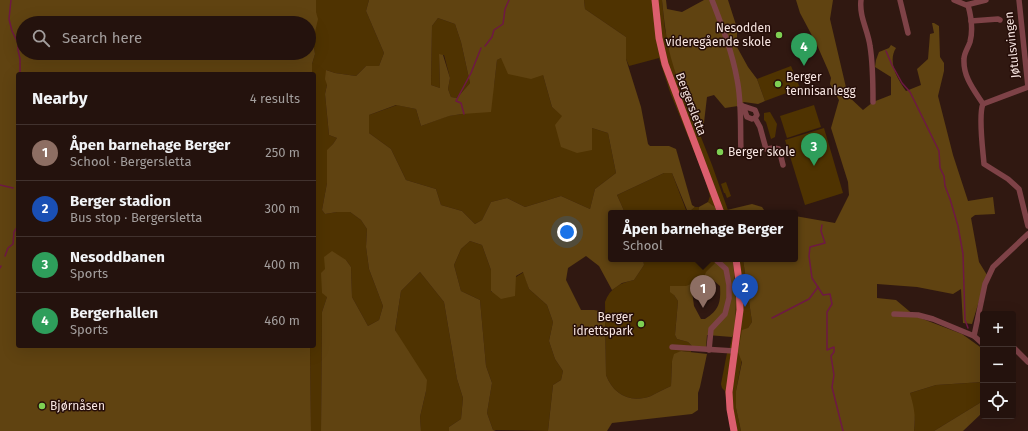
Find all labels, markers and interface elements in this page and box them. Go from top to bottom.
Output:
street label: Jøtulsvingen [1002,11,1022,79]
search box [16,16,316,60]
place label: Nesodden videregående skole [666,21,771,49]
icon: search [30,27,52,49]
text: Search here [62,29,142,47]
marker: Nesodden videregående skole [774,30,784,40]
pin: 4 [791,33,817,66]
place label: Berger tennisanlegg [786,70,856,98]
street label: Bergersletta [673,71,709,137]
marker: Berger tennisanlegg [773,79,783,89]
text: Nearby [32,88,87,109]
text: 4 results [250,91,300,106]
pin: 3 [801,133,827,166]
text: Åpen barnehage Berger [70,136,230,154]
text: 1 [42,145,48,160]
text: 250 m [265,145,300,160]
place label: Berger skole [728,145,795,159]
marker: Berger skole [715,147,725,157]
text: School · Bergersletta [70,154,191,169]
text: Berger stadion [70,192,171,210]
text: 2 [42,201,48,216]
text: 300 m [264,201,300,216]
text: Bus stop · Bergersletta [70,210,202,225]
popup [608,210,798,262]
text: Åpen barnehage Berger [623,220,783,238]
your location [557,222,577,242]
text: School [623,238,663,253]
text: Nesoddbanen [70,248,165,266]
text: 3 [42,257,48,272]
text: 400 m [264,257,300,272]
text: Sports [70,266,108,281]
pin: 2 [732,274,758,307]
pin: 1 [690,275,716,308]
text: Bergerhallen [70,304,158,322]
place label: Berger idrettspark [573,310,634,338]
map controls [980,311,1016,419]
button: + [980,311,1016,347]
text: 4 [41,313,49,328]
text: 460 m [264,313,300,328]
marker: Berger idrettspark [636,319,646,329]
text: Sports [70,322,108,337]
button: − [980,347,1016,383]
button: locate [980,383,1016,419]
place label: Bjørnåsen [50,399,105,413]
marker: Bjørnåsen [37,401,47,411]

